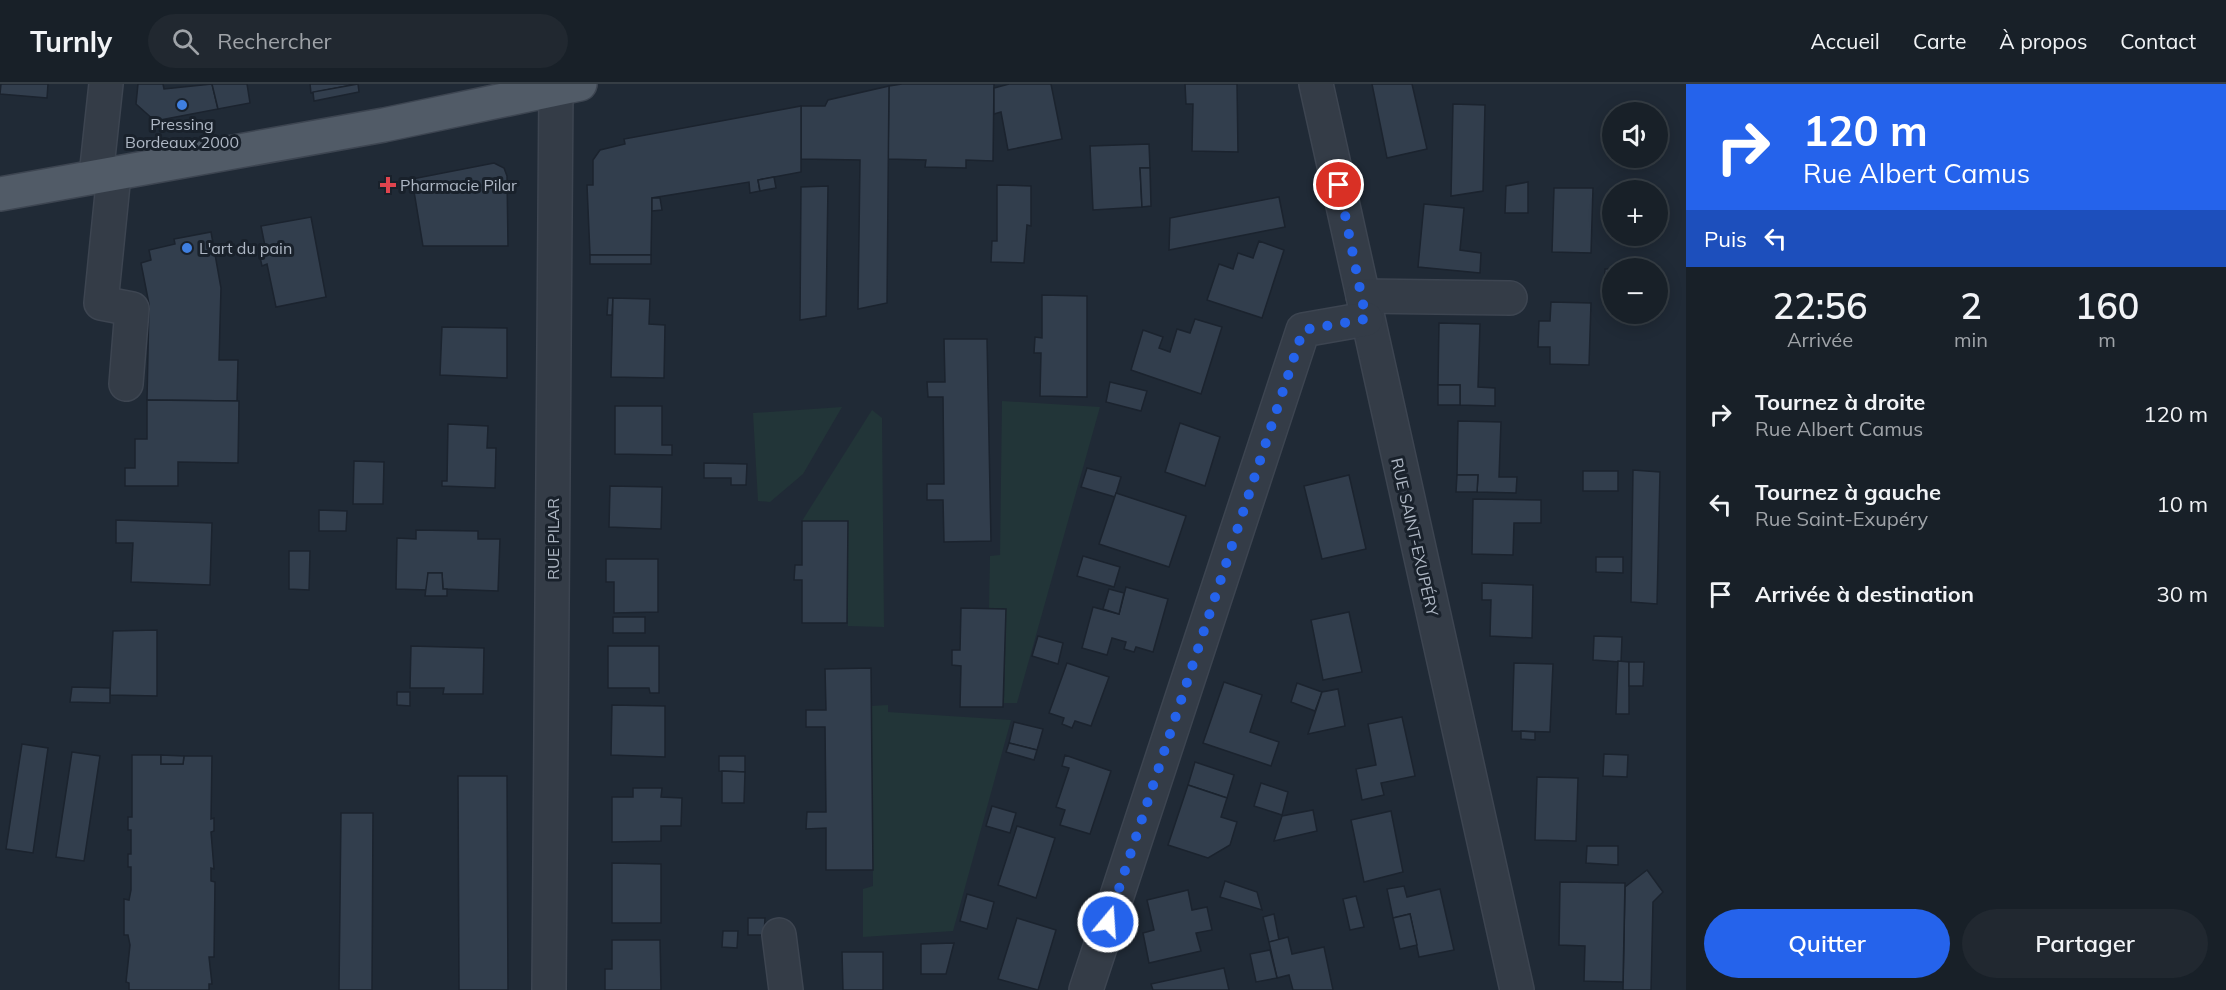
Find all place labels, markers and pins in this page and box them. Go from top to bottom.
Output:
marker: Pressing Bordeaux 2000 [175,98,189,112]
place label: Pressing Bordeaux 2000 [125,114,239,152]
pin [1313,159,1364,210]
place label: Pharmacie Pilar [400,175,517,195]
marker: Pharmacie Pilar [381,178,395,192]
place label: L'art du pain [199,238,292,258]
marker: L'art du pain [180,241,194,255]

